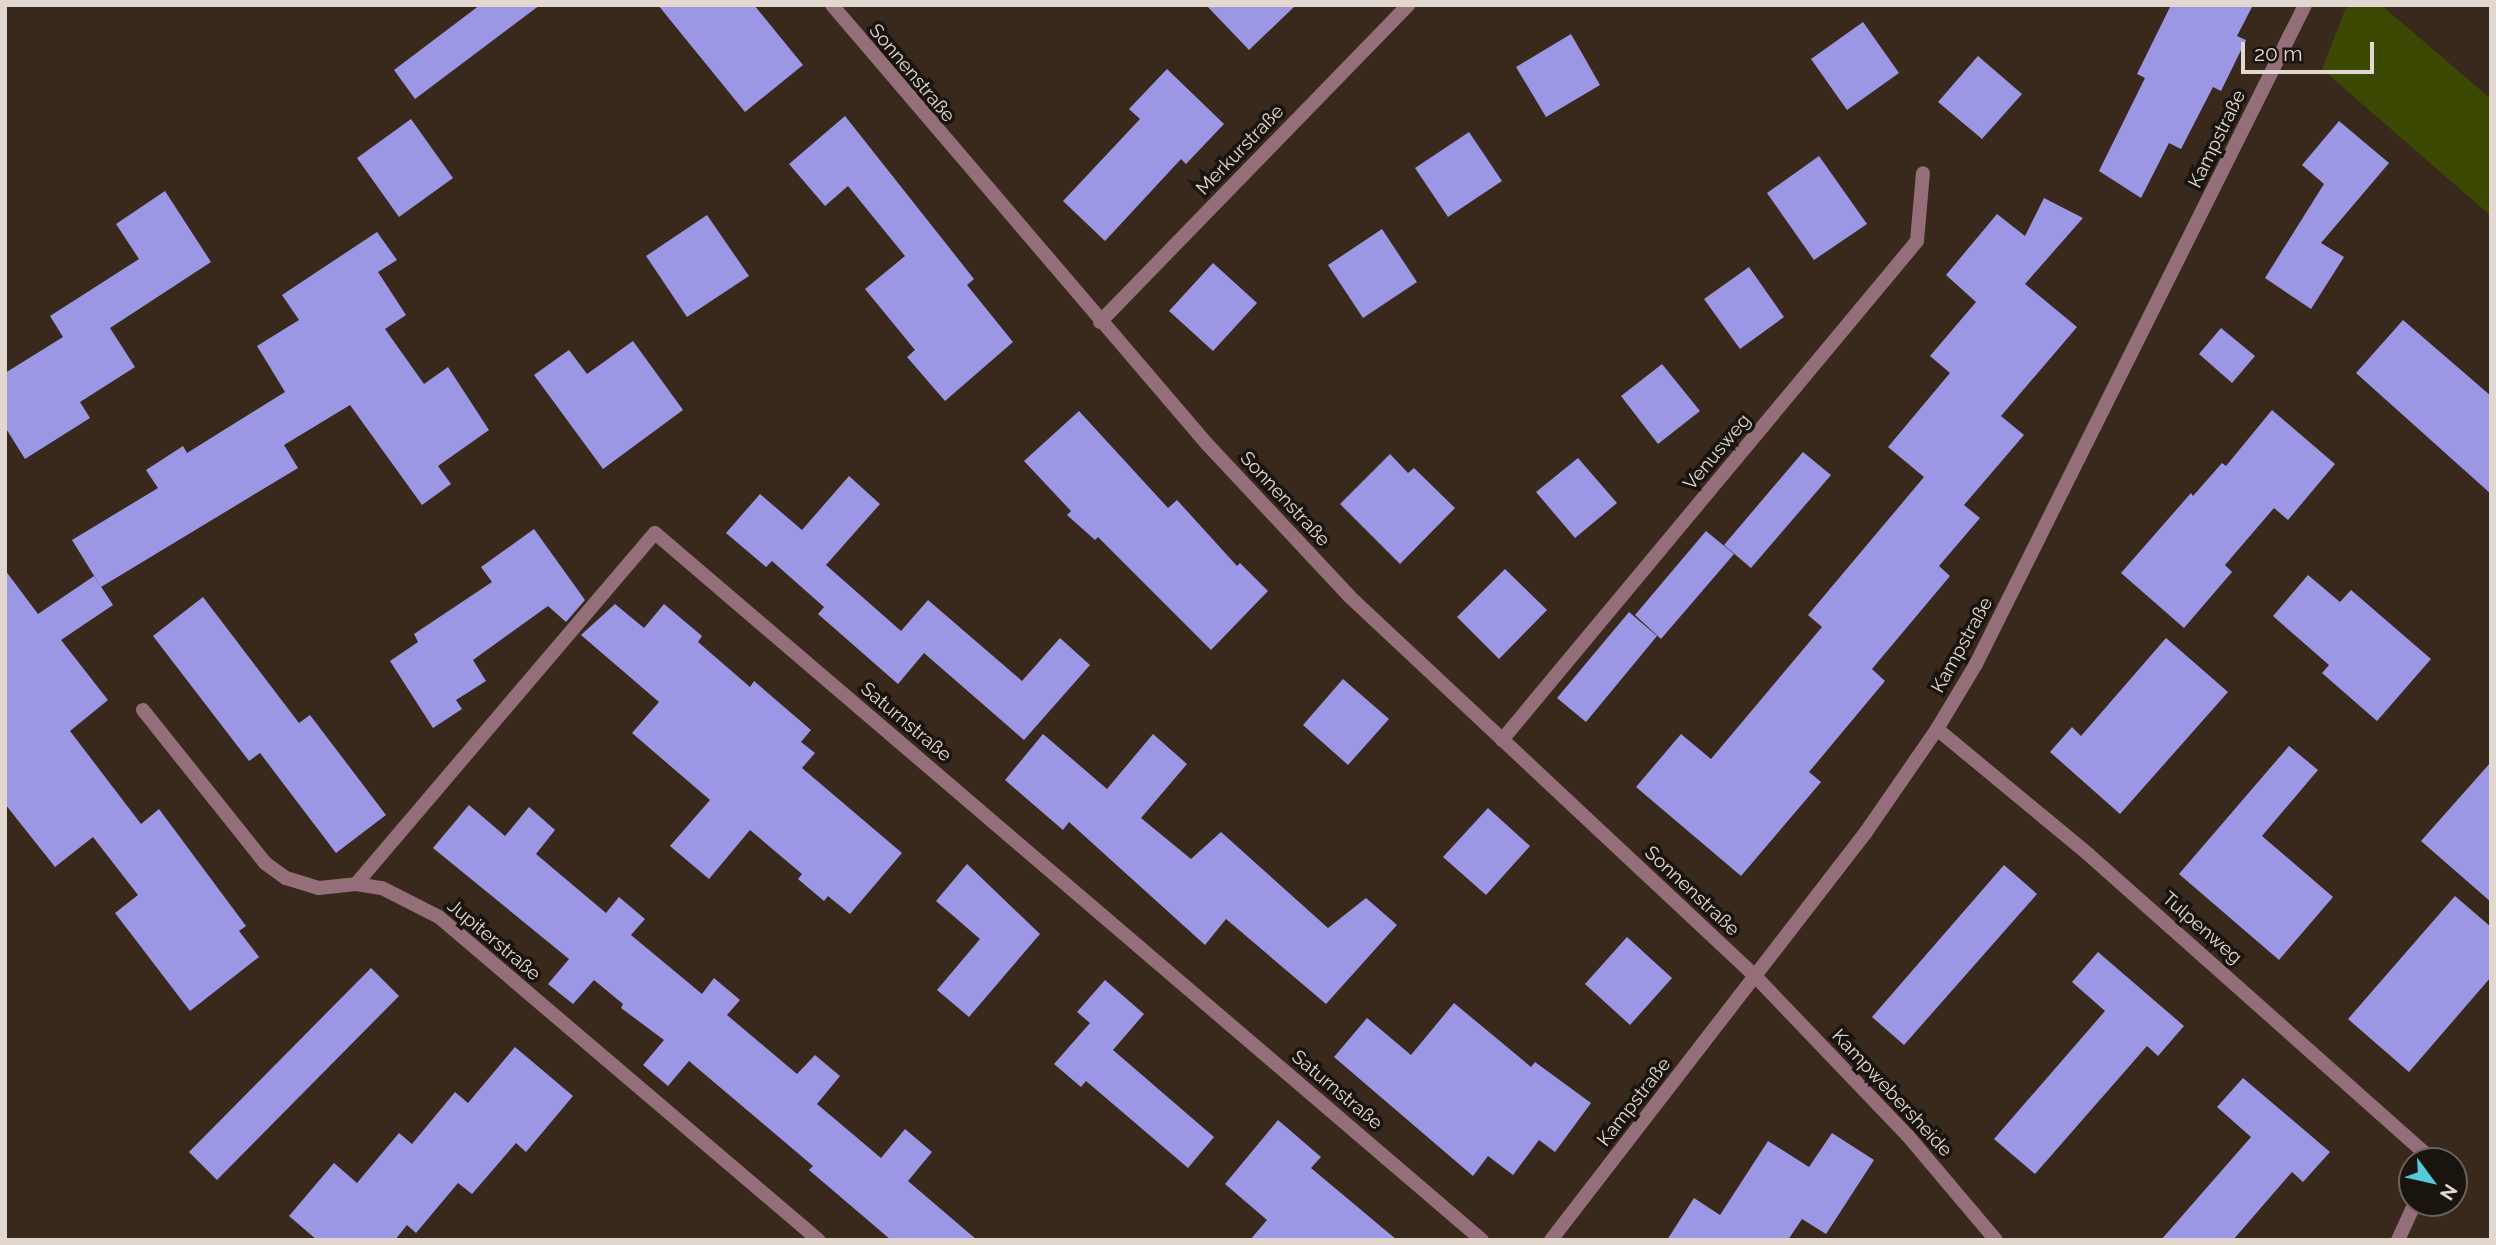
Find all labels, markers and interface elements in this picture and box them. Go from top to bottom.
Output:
street label: Sonnenstraße [864,19,960,127]
scale bar [2244,28,2377,72]
text: 20 m [2254,41,2302,66]
street label: Kampstraße [2184,86,2250,192]
street label: Merkurstraße [1191,100,1289,200]
street label: Venusweg [1679,409,1755,495]
street label: Sonnenstraße [1235,447,1335,551]
street label: Kampstraße [1926,593,1998,697]
street label: Saturnstraße [856,677,956,767]
street label: Sonnenstraße [1640,841,1744,941]
street label: Tulpenweg [2157,887,2247,969]
street label: Jupiterstraße [443,895,545,985]
street label: Kampwebersheide [1827,1025,1957,1161]
street label: Saturnstraße [1287,1045,1387,1135]
street label: Kampstraße [1592,1053,1676,1151]
north arrow [2398,1147,2468,1217]
text: N [2436,1180,2462,1204]

